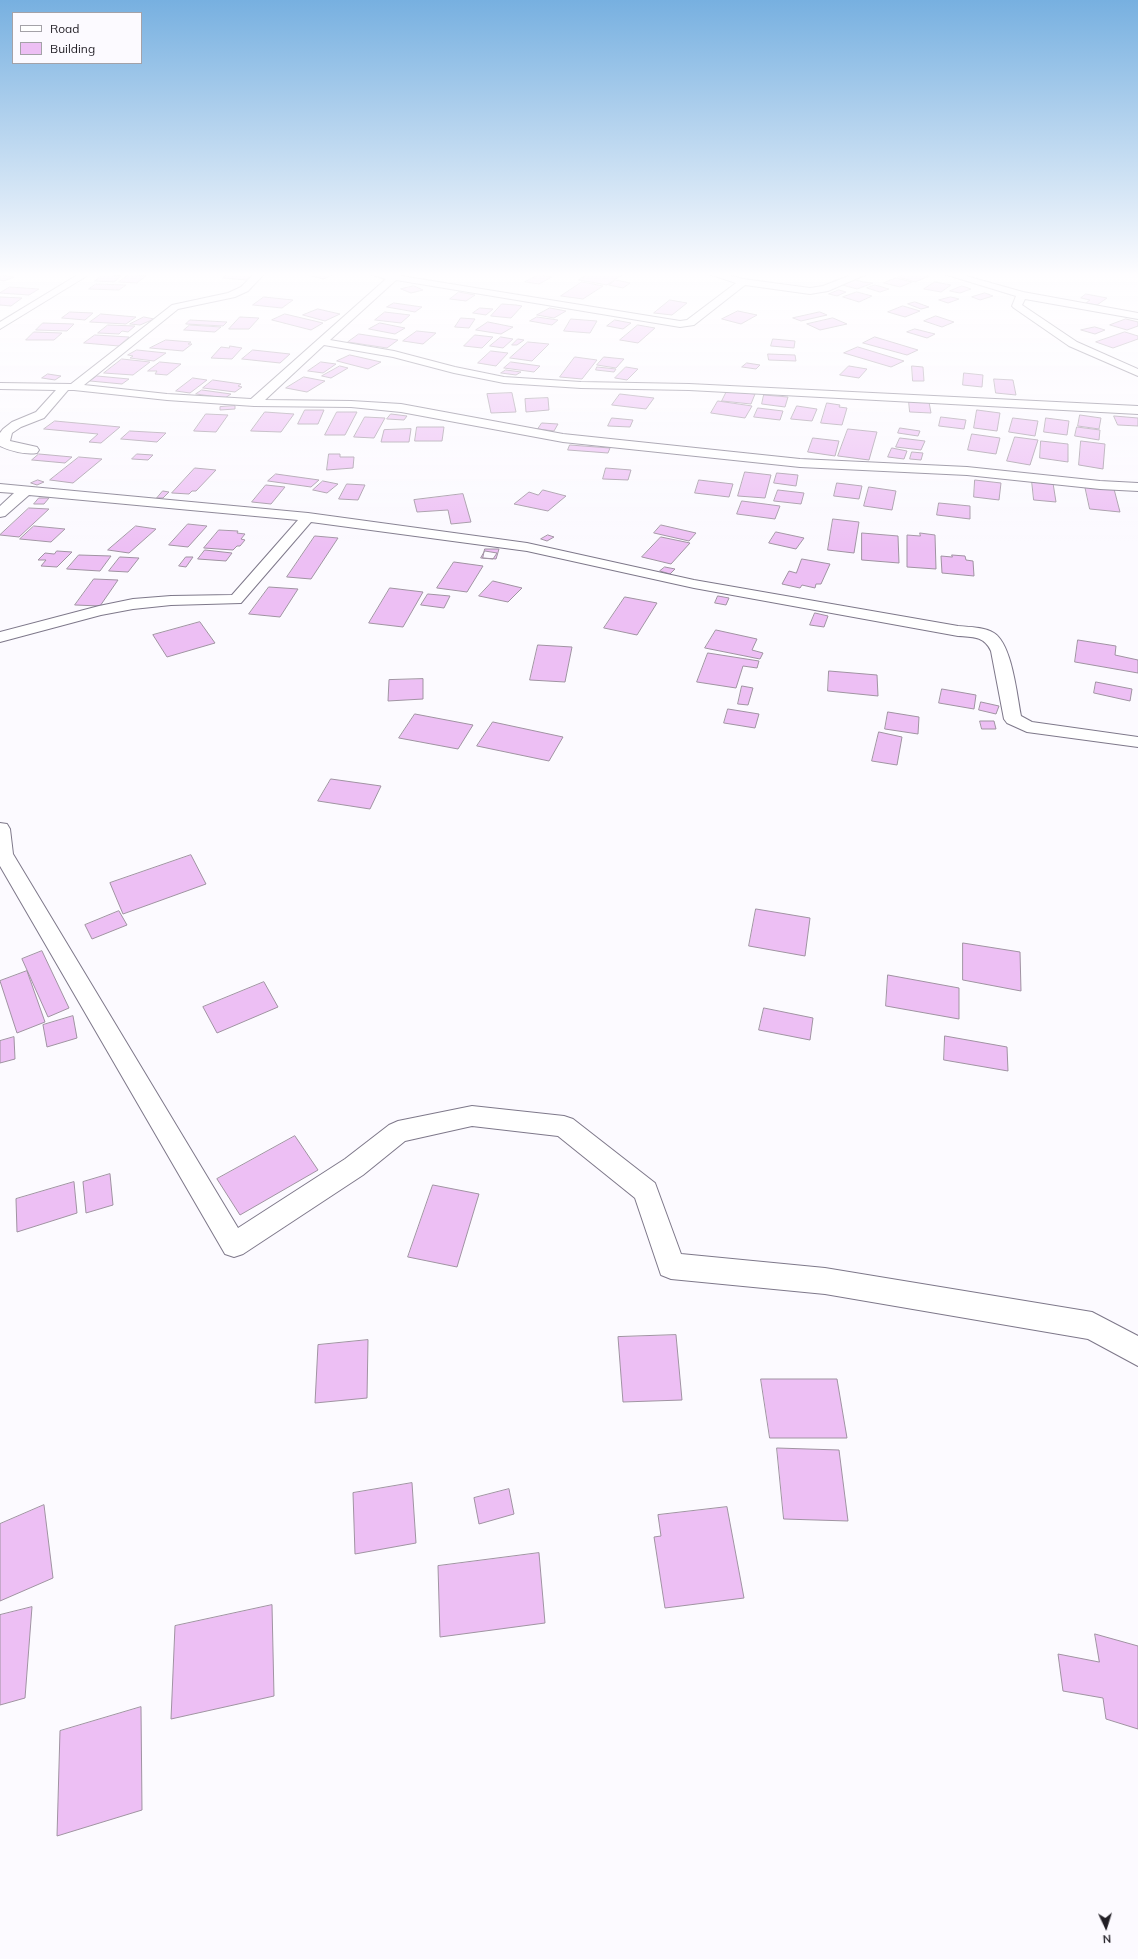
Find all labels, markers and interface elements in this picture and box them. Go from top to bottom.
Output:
legend [12,12,142,64]
text: Road [50,21,79,36]
text: Building [50,41,95,56]
north arrow [1086,1907,1126,1947]
text: N [1102,1932,1111,1946]

